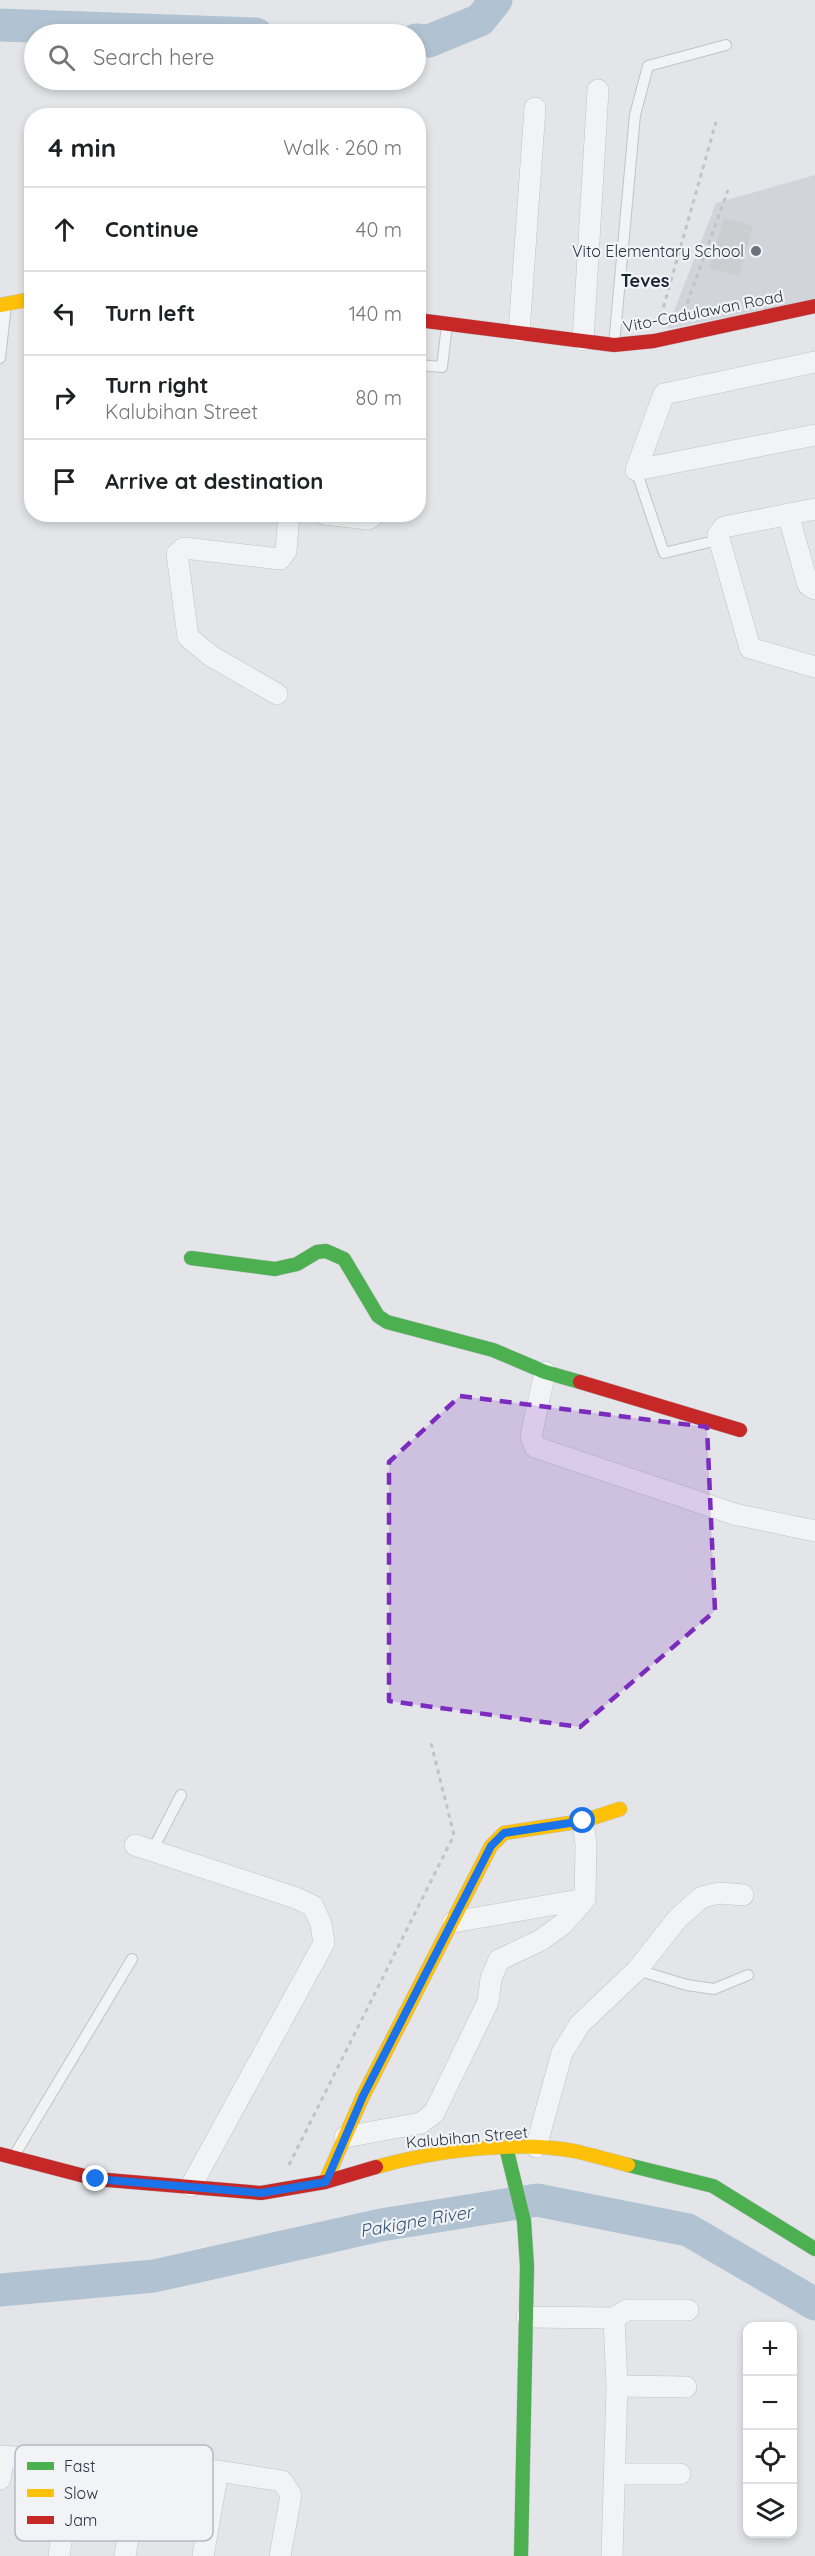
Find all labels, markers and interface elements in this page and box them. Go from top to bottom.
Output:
search box [24,24,426,90]
icon: search [45,41,78,74]
text: Search here [93,43,214,71]
text: 4 min [48,131,116,164]
text: Walk · 260 m [283,135,402,160]
icon: ahead [48,213,81,246]
text: Continue [105,215,199,243]
text: 40 m [356,217,402,242]
place label: Vito Elementary School [572,241,744,261]
marker: Vito Elementary School [749,244,763,258]
district label: Teves [621,269,670,292]
street label: Vito-Cadulawan Road [621,286,785,336]
icon: left [48,297,81,330]
text: Turn left [105,299,195,327]
text: 140 m [349,301,402,326]
text: Turn right [105,371,209,399]
icon: right [48,381,81,414]
text: 80 m [356,385,402,410]
text: Kalubihan Street [105,399,258,424]
icon: arrive [48,465,81,498]
text: Arrive at destination [105,467,323,495]
route start [569,1807,595,1833]
street label: Kalubihan Street [405,2122,529,2152]
route end [82,2165,108,2191]
water label: Pakigne River [358,2199,476,2242]
map controls [743,2322,797,2538]
button: + [743,2322,797,2376]
button: − [743,2376,797,2430]
button: locate [743,2430,797,2484]
legend [15,2445,213,2541]
text: Fast [64,2456,95,2476]
text: Slow [64,2483,98,2503]
button: layers [743,2484,797,2538]
text: Jam [64,2510,97,2530]

